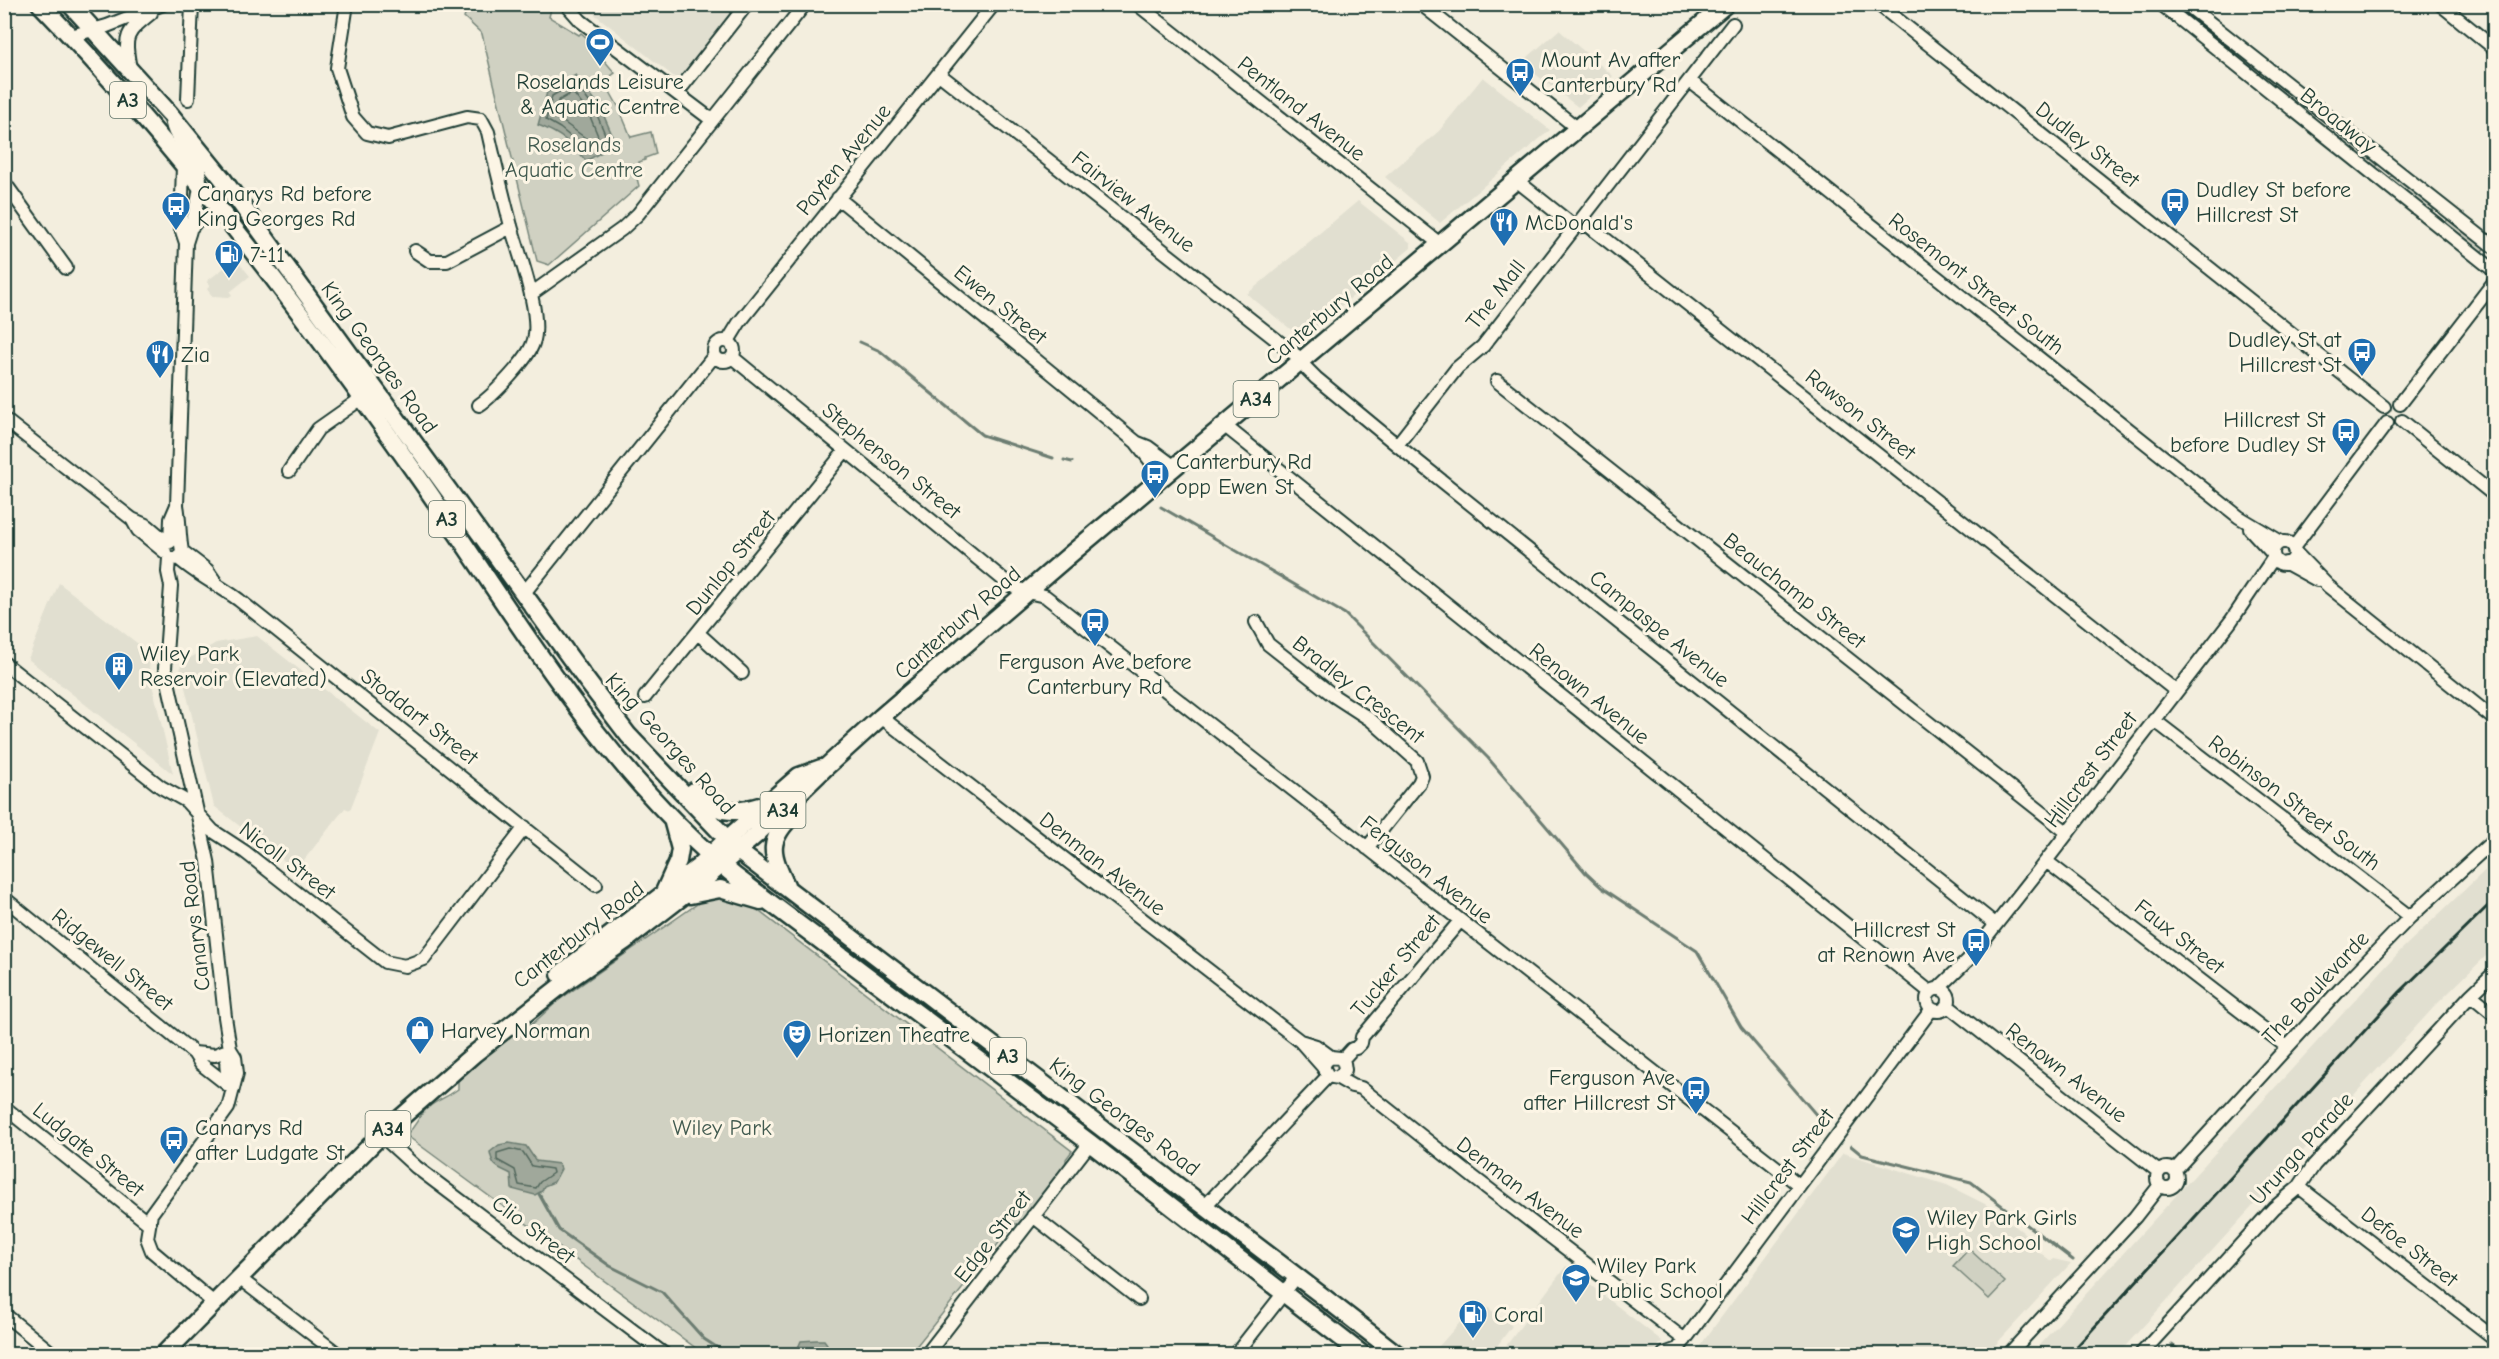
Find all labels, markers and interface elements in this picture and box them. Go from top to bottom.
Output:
sports icon: Roselands Leisure & Aquatic Centre [584,26,616,68]
place label: Mount Av after Canterbury Rd [1541,47,1681,98]
street label: Pentland Avenue [1232,51,1371,167]
bus stop icon: Mount Av after Canterbury Rd [1504,56,1536,98]
place label: Roselands Leisure & Aquatic Centre [516,69,684,120]
road number: A3 [110,82,146,118]
street label: Broadway [2295,82,2382,159]
street label: Dudley Street [2030,96,2145,194]
street label: Payten Avenue [791,99,897,221]
park label: Roselands Aquatic Centre [505,132,643,183]
street label: Fairview Avenue [1067,146,1200,258]
place label: Dudley St before Hillcrest St [2196,177,2351,228]
place label: Canarys Rd before King Georges Rd [197,181,372,232]
bus stop icon: Dudley St before Hillcrest St [2159,186,2191,228]
bus stop icon: Canarys Rd before King Georges Rd [160,190,192,232]
restaurant icon: McDonald's [1488,206,1520,248]
street label: Rosemont Street South [1883,207,2069,360]
place label: McDonald's [1525,210,1633,236]
fuel station icon: 7-11 [213,238,245,280]
place label: 7-11 [250,242,285,268]
street label: Canterbury Road [1260,249,1399,371]
street label: The Mall [1461,255,1531,335]
street label: Ewen Street [949,260,1052,350]
street label: King Georges Road [315,276,443,439]
place label: Dudley St at Hillcrest St [2228,327,2342,378]
bus stop icon: Dudley St at Hillcrest St [2346,336,2378,378]
restaurant icon: Zia [144,338,176,380]
place label: Zia [181,342,210,368]
street label: Rawson Street [1800,364,1921,466]
road number: A34 [1234,381,1278,417]
street label: Stephenson Street [817,397,966,525]
place label: Hillcrest St before Dudley St [2170,407,2326,458]
bus stop icon: Hillcrest St before Dudley St [2330,416,2362,458]
place label: Canterbury Rd opp Ewen St [1176,449,1312,500]
bus stop icon: Canterbury Rd opp Ewen St [1139,458,1171,500]
road number: A3 [429,501,465,537]
street label: Dunlop Street [680,504,782,620]
street label: Beauchamp Street [1718,527,1871,655]
street label: Canterbury Road [889,561,1026,685]
street label: Campaspe Avenue [1584,564,1735,693]
bus stop icon: Ferguson Ave before Canterbury Rd [1079,606,1111,648]
street label: Bradley Crescent [1287,630,1430,750]
street label: Renown Avenue [1524,637,1655,750]
place label: Wiley Park Reservoir (Elevated) [140,641,327,692]
place label: Ferguson Ave before Canterbury Rd [998,649,1192,700]
building icon: Wiley Park Reservoir (Elevated) [103,650,135,692]
street label: Stoddart Street [356,663,484,771]
street label: King Georges Road [600,667,741,820]
street label: Hillcrest Street [2039,706,2143,833]
street label: Robinson Street South [2203,729,2386,876]
road number: A34 [760,792,806,828]
street label: Denman Avenue [1034,806,1171,921]
street label: Ferguson Avenue [1355,810,1498,929]
street label: Nicoll Street [234,816,341,906]
street label: Canarys Road [174,859,216,992]
street label: Canterbury Road [508,876,649,994]
street label: Faux Street [2129,894,2230,980]
street label: Ridgewell Street [47,903,179,1017]
street label: Tucker Street [1345,909,1447,1022]
place label: Hillcrest St at Renown Ave [1817,917,1956,968]
bus stop icon: Hillcrest St at Renown Ave [1960,926,1992,968]
street label: The Boulevarde [2257,926,2375,1050]
shop icon: Harvey Norman [404,1014,436,1056]
street label: Renown Avenue [2000,1017,2132,1128]
place label: Harvey Norman [441,1018,591,1044]
theatre icon: Horizen Theatre [781,1018,813,1060]
place label: Horizen Theatre [818,1022,970,1048]
road number: A3 [990,1038,1026,1074]
street label: King Georges Road [1044,1052,1205,1182]
place label: Ferguson Ave after Hillcrest St [1523,1065,1676,1116]
bus stop icon: Ferguson Ave after Hillcrest St [1680,1074,1712,1116]
street label: Urunga Parade [2244,1087,2359,1210]
street label: Ludgate Street [27,1097,150,1203]
street label: Hillcrest Street [1736,1103,1840,1230]
road number: A34 [366,1111,410,1147]
place label: Canarys Rd after Ludgate St [195,1115,345,1166]
park label: Wiley Park [672,1115,772,1141]
bus stop icon: Canarys Rd after Ludgate St [158,1124,190,1166]
street label: Denman Avenue [1451,1131,1589,1244]
street label: Edge Street [949,1185,1037,1288]
street label: Clio Street [487,1190,581,1270]
street label: Defoe Street [2356,1201,2464,1293]
place label: Wiley Park Girls High School [1927,1205,2077,1256]
school or university icon: Wiley Park Girls High School [1890,1214,1922,1256]
place label: Wiley Park Public School [1597,1253,1723,1304]
school or university icon: Wiley Park Public School [1560,1262,1592,1304]
fuel station icon: Coral [1457,1298,1489,1340]
place label: Coral [1494,1302,1544,1328]

